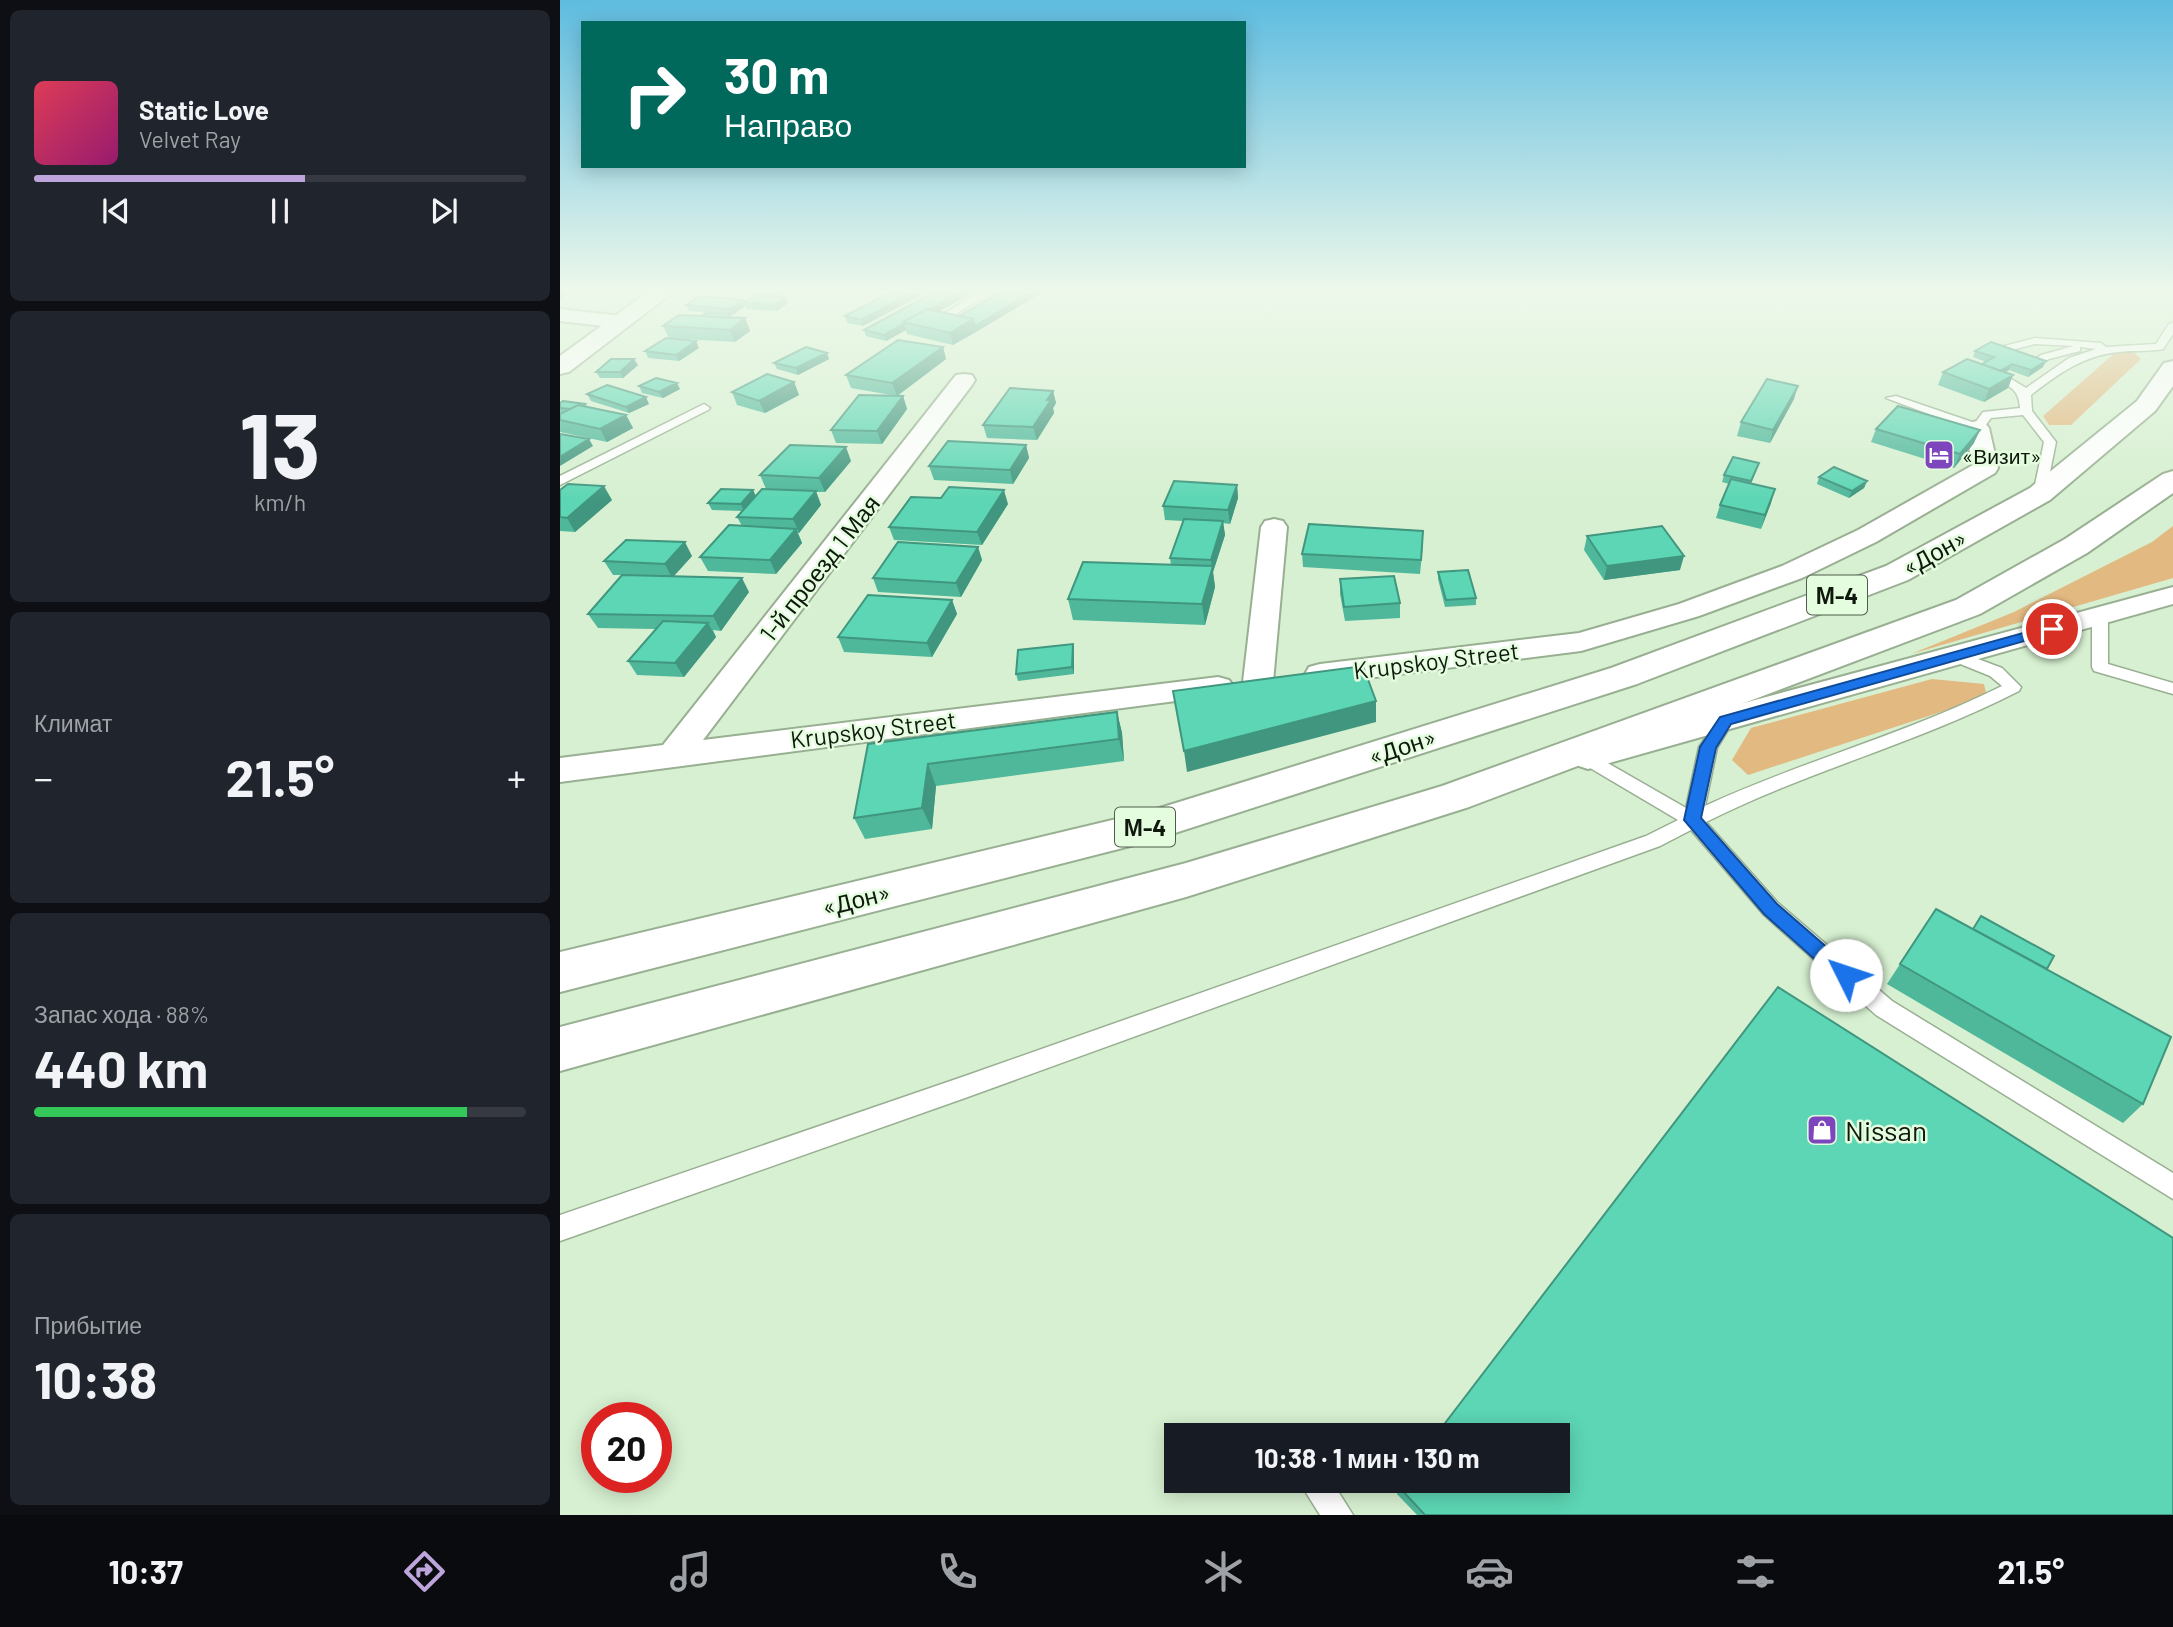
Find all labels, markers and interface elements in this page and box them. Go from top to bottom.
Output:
text: 30 m [724,45,829,104]
icon: right [609,49,700,140]
text: Static Love [139,94,269,125]
text: Направо [724,105,852,143]
text: Velvet Ray [139,125,241,153]
icon: previous [97,192,135,230]
icon: pause [261,192,299,230]
icon: next [425,192,463,230]
text: 13 [239,388,321,497]
hotel icon: «Визит» [1922,438,1956,472]
place label: «Визит» [1962,443,2041,468]
text: km/h [254,488,306,516]
street label: 1-й проезд 1 Мая [753,489,885,647]
street label: «Дон» [1897,523,1971,581]
road number: М-4 [1807,576,1867,614]
pin [2022,599,2082,659]
icon: arrive [2033,610,2071,648]
street label: Krupskoy Street [1352,635,1520,685]
street label: Krupskoy Street [789,704,957,754]
text: Климат [34,709,112,737]
street label: «Дон» [1365,722,1439,770]
text: 21.5° [226,745,334,807]
text: − [34,754,53,800]
text: + [507,754,526,800]
road number: М-4 [1115,807,1175,846]
street label: «Дон» [819,877,893,921]
position arrow [1809,938,1883,1012]
text: Запас хода · 88% [34,1000,209,1028]
text: 440 km [34,1036,208,1098]
shop icon: Nissan [1805,1113,1839,1147]
place label: Nissan [1845,1113,1927,1147]
text: Прибытие [34,1311,142,1339]
text: 10:38 [34,1347,157,1409]
speed limit sign: 20 [581,1402,672,1493]
text: 10:38 · 1 мин · 130 m [1255,1442,1479,1473]
icon: directions [400,1547,449,1596]
icon: music [666,1547,715,1596]
icon: phone [933,1547,982,1596]
icon: climate [1199,1547,1248,1596]
icon: car [1465,1547,1514,1596]
icon: filters [1731,1547,1780,1596]
text: 10:37 [109,1552,183,1590]
text: 21.5° [1997,1552,2064,1590]

